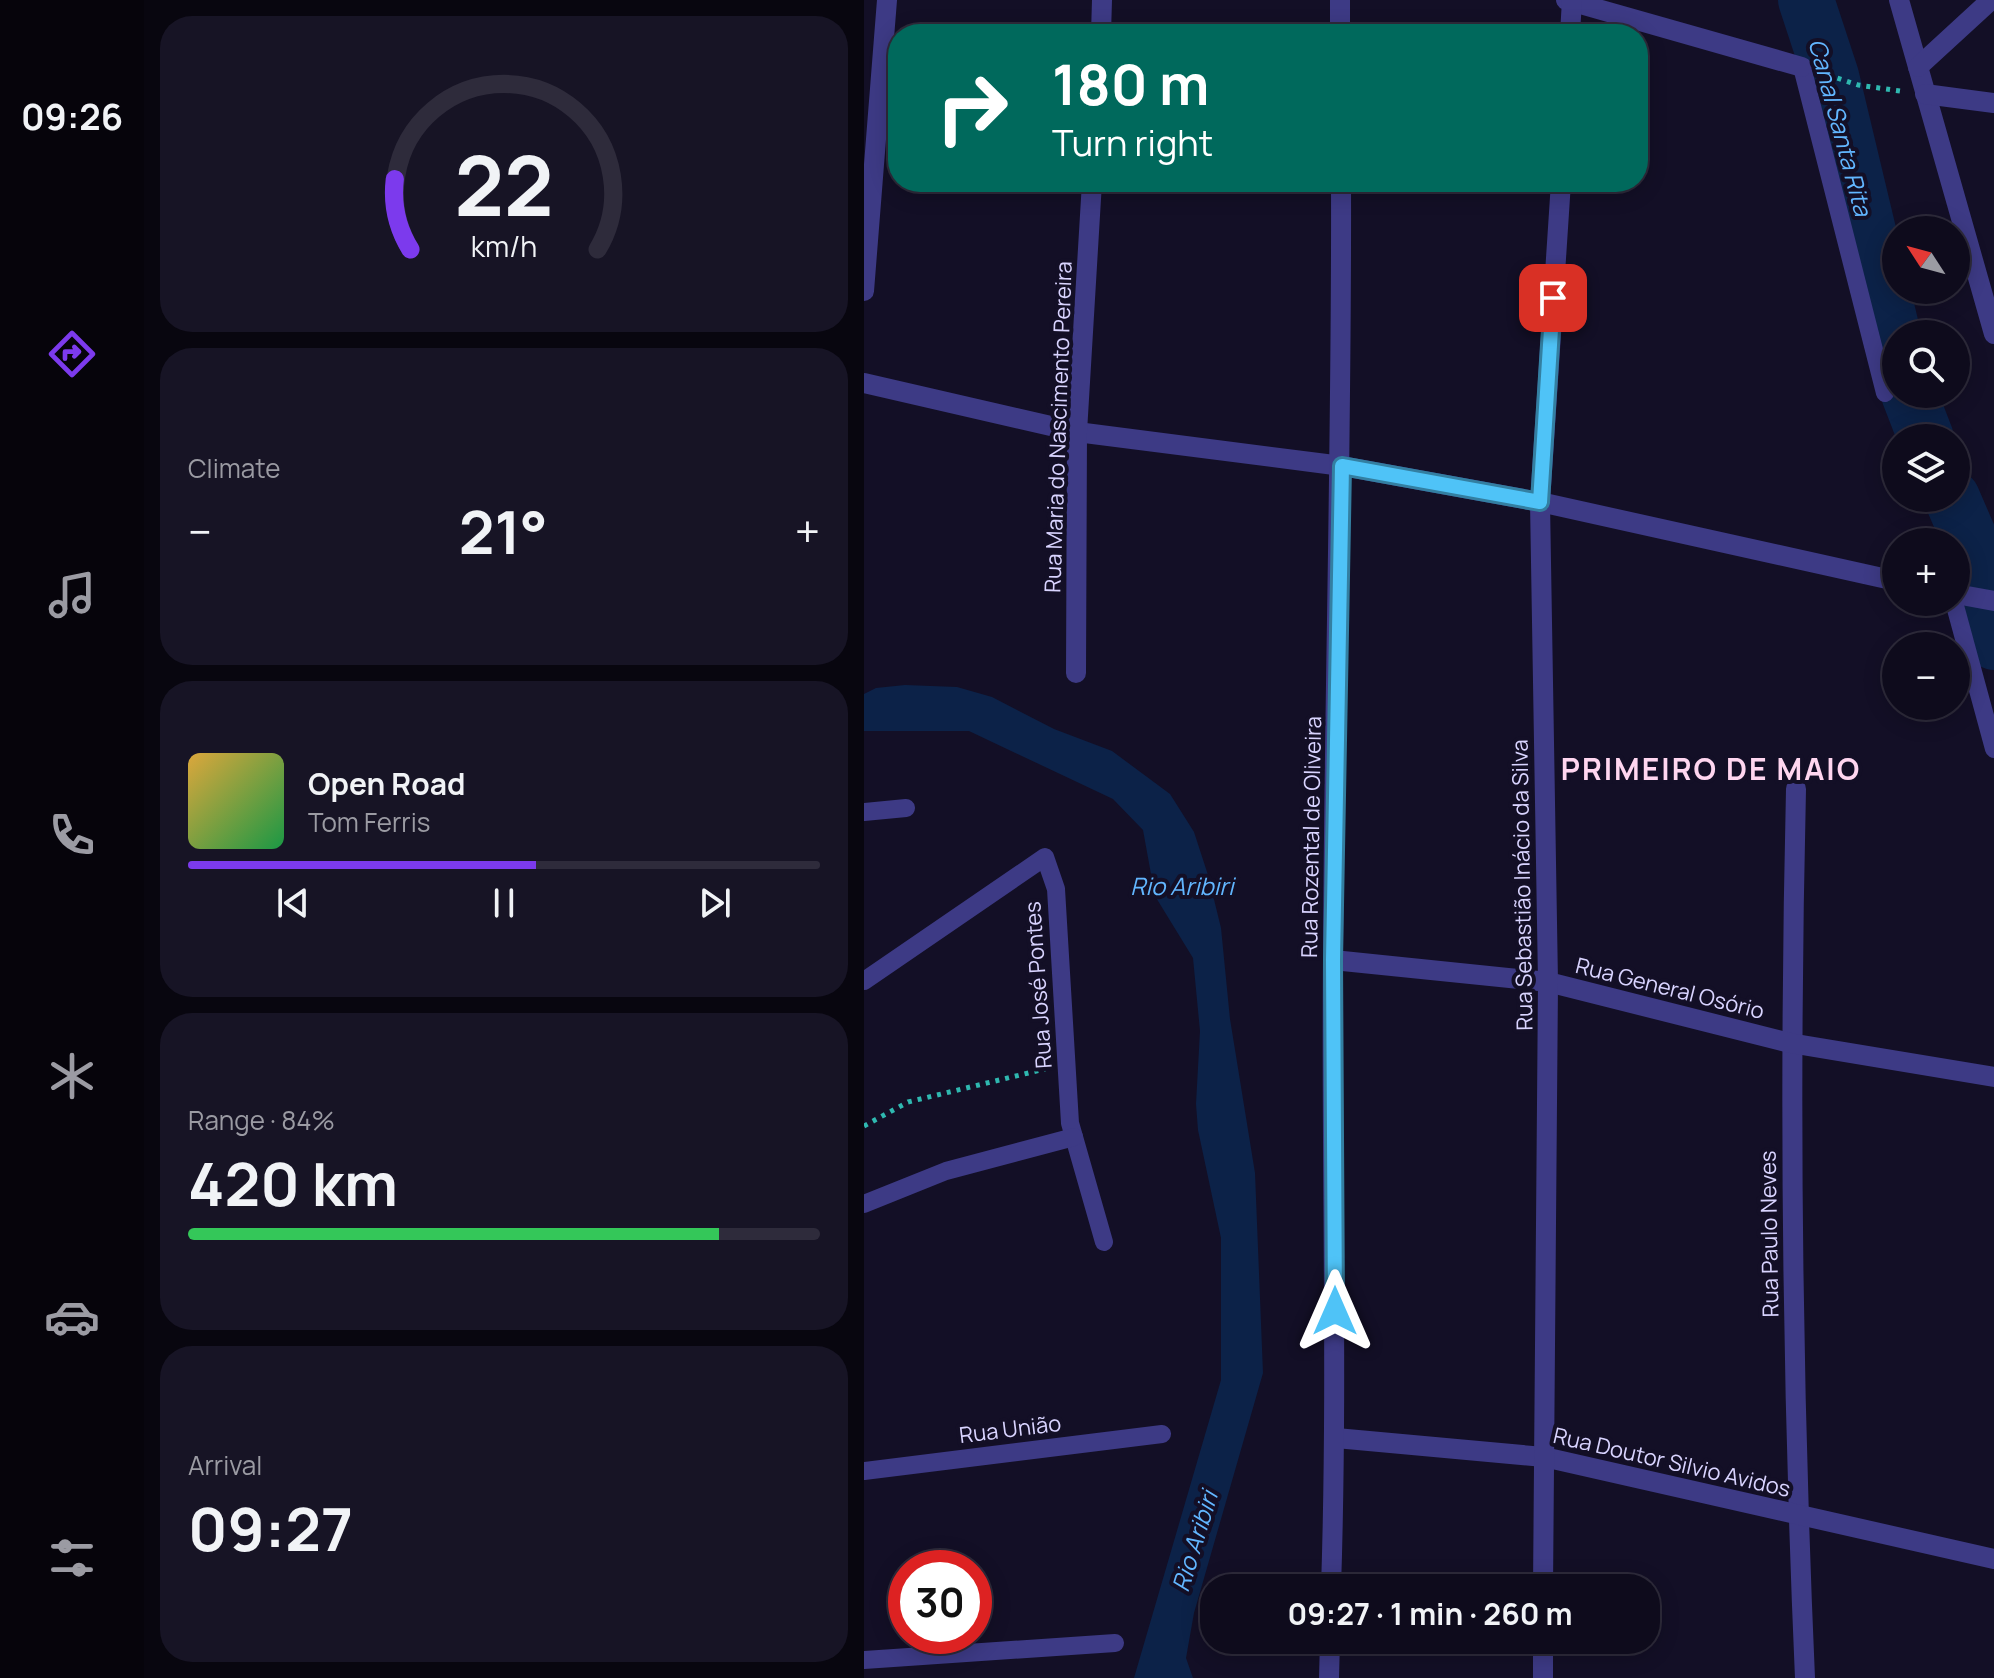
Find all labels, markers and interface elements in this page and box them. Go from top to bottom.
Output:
water label: Canal Santa Rita [1801,35,1881,221]
text: 180 m [1052,45,1209,122]
icon: right [920,56,1024,160]
text: 09:26 [21,92,123,141]
text: Turn right [1052,118,1213,167]
text: 22 [454,127,554,241]
north arrow [1882,216,1970,304]
map controls [1882,216,1970,720]
text: km/h [471,227,537,266]
street label: Rua Maria do Nascimento Pereira [1037,261,1079,593]
pin [1519,264,1587,332]
icon: arrive [1531,276,1575,320]
button: search [1882,320,1970,408]
icon: directions [44,326,100,382]
button: layers [1882,424,1970,512]
text: Climate [188,450,280,486]
text: 21° [459,490,548,572]
text: − [188,501,212,561]
text: + [795,501,820,561]
button: + [1882,528,1970,616]
icon: music [44,567,100,623]
button: − [1882,632,1970,720]
street label: Rua Rozental de Oliveira [1294,716,1328,958]
street label: Rua Sebastião Inácio da Silva [1504,739,1540,1031]
district label: PRIMEIRO DE MAIO [1561,748,1861,789]
text: Open Road [308,763,465,804]
text: Tom Ferris [308,804,430,840]
icon: phone [44,807,100,863]
water label: Rio Aribiri [1130,869,1237,902]
icon: previous [271,881,315,925]
icon: pause [482,881,526,925]
icon: next [693,881,737,925]
street label: Rua José Pontes [1017,900,1059,1070]
street label: Rua General Osório [1573,950,1767,1026]
icon: climate [44,1048,100,1104]
text: Range · 84% [188,1102,335,1138]
text: 420 km [188,1142,398,1224]
street label: Rua Paulo Neves [1753,1150,1785,1318]
position arrow [1293,1269,1377,1353]
icon: car [44,1289,100,1345]
street label: Rua União [957,1408,1063,1450]
street label: Rua Doutor Silvio Avidos [1550,1420,1794,1504]
text: Arrival [188,1447,262,1483]
water label: Rio Aribiri [1163,1484,1226,1595]
text: 09:27 [188,1487,353,1569]
icon: filters [44,1530,100,1586]
speed limit sign: 30 [888,1550,992,1654]
text: 09:27 · 1 min · 260 m [1287,1593,1573,1634]

